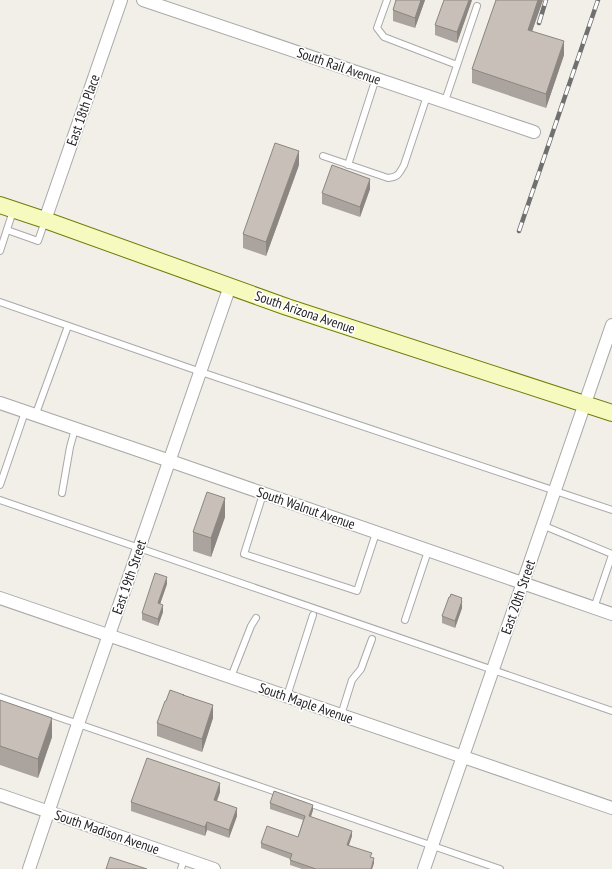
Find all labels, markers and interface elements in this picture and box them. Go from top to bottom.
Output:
street label: South Rail Avenue [295,43,384,89]
street label: East 18th Place [62,72,104,148]
street label: South Arizona Avenue [252,286,358,338]
street label: South Walnut Avenue [255,483,358,533]
street label: East 19th Street [108,537,150,617]
street label: East 20th Street [497,557,539,637]
street label: South Maple Avenue [256,678,356,728]
street label: South Madison Avenue [52,806,162,858]

